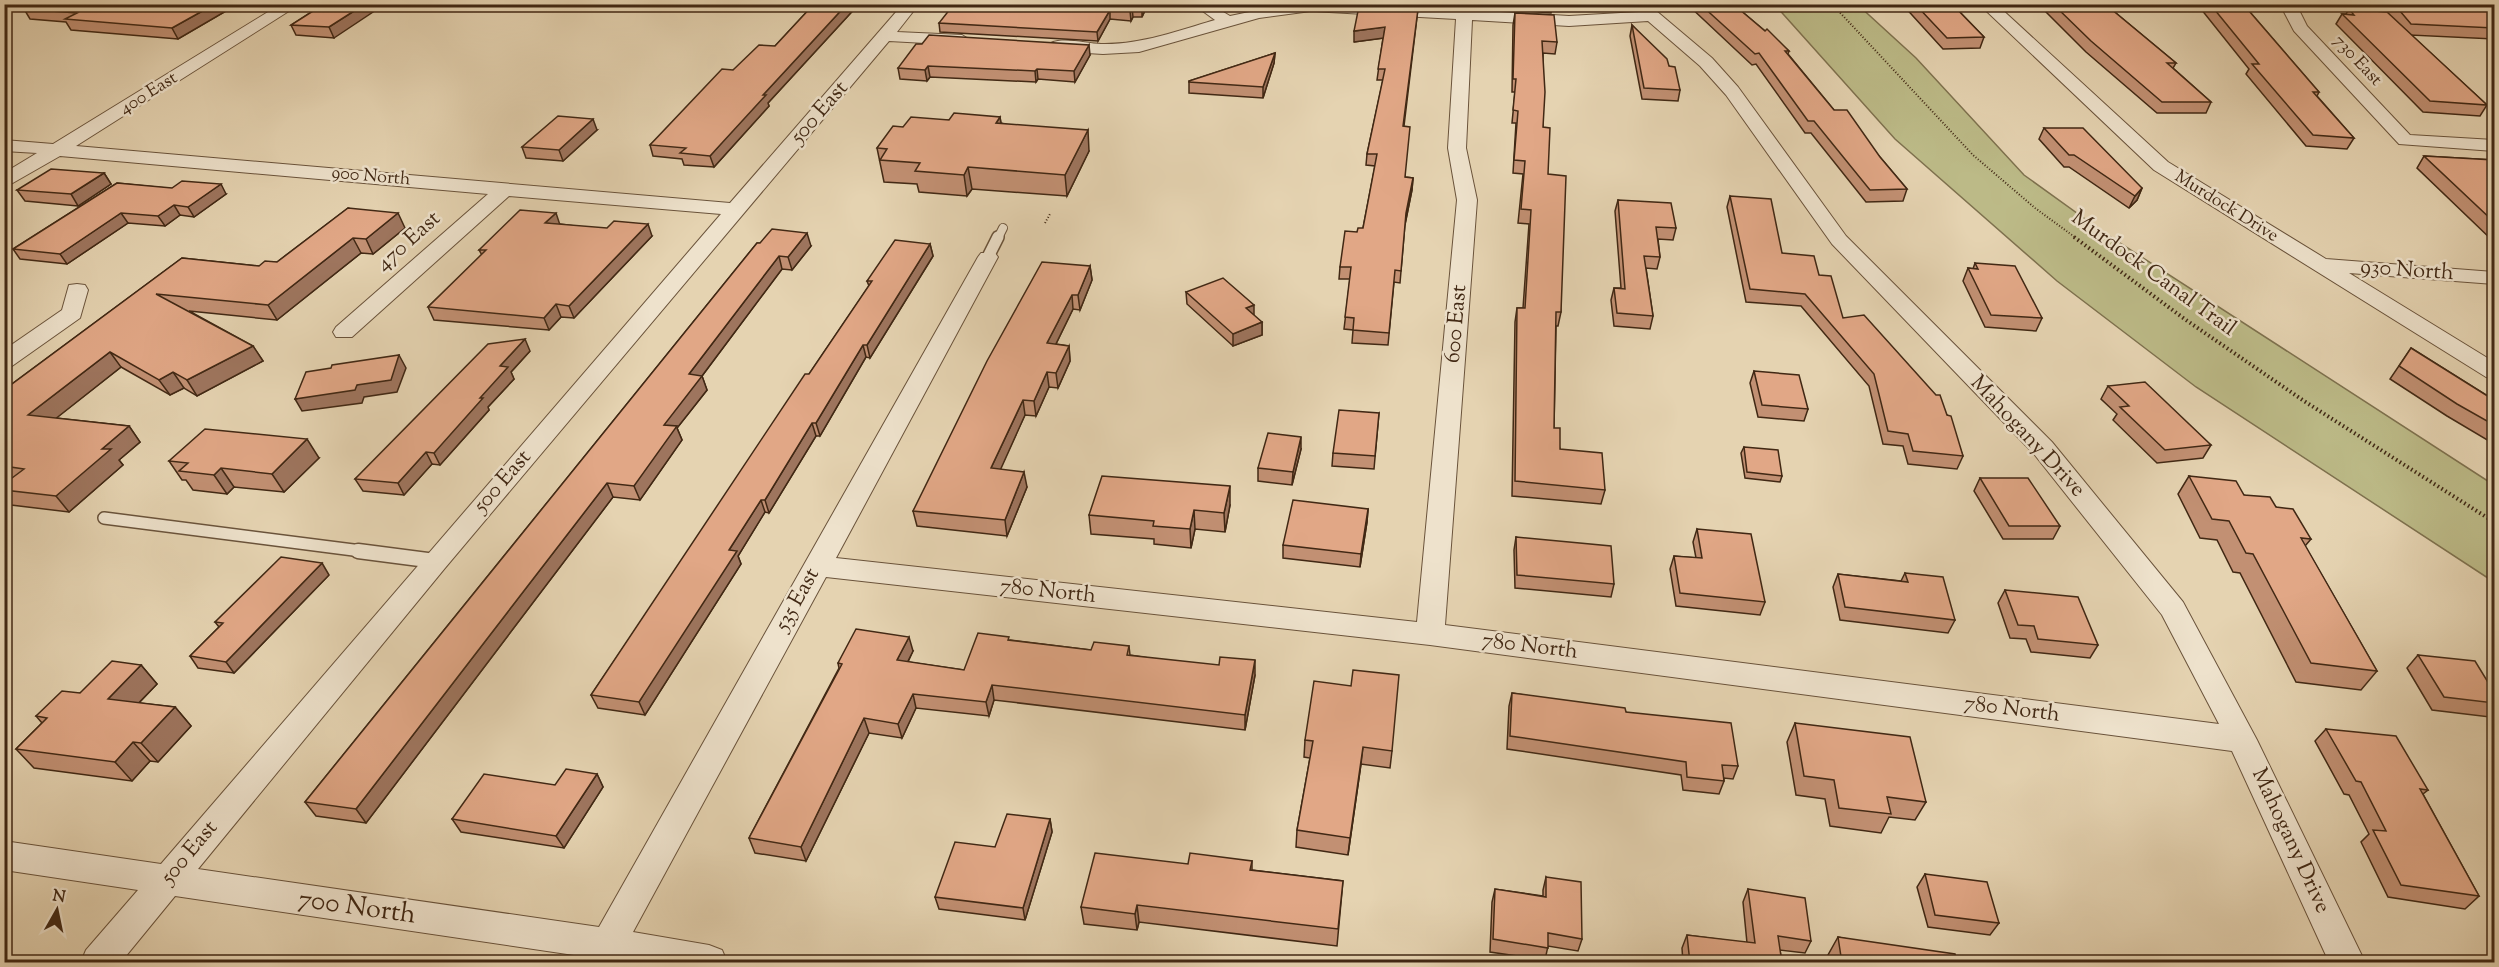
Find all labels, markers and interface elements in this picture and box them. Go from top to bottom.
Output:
street label: 730 East [2326,30,2388,92]
street label: 400 East [115,66,183,122]
street label: 500 East [782,74,857,153]
street label: 900 North [330,161,412,193]
street label: Murdock Drive [2169,165,2283,249]
street label: Murdock Canal Trail [2064,203,2242,345]
street label: 470 East [369,204,449,280]
street label: 930 North [2359,252,2455,290]
street label: 600 East [1438,283,1476,364]
street label: Mahogany Drive [1962,369,2092,505]
street label: 500 East [465,443,540,522]
street label: 535 East [766,562,829,639]
street label: 780 North [998,571,1098,613]
street label: 780 North [1480,625,1580,669]
street label: 780 North [1962,688,2062,732]
street label: Mahogany Drive [2242,763,2338,919]
street label: 500 East [152,814,227,894]
north arrow [27,880,87,940]
street label: 700 North [296,880,419,936]
text: N [51,885,67,910]

